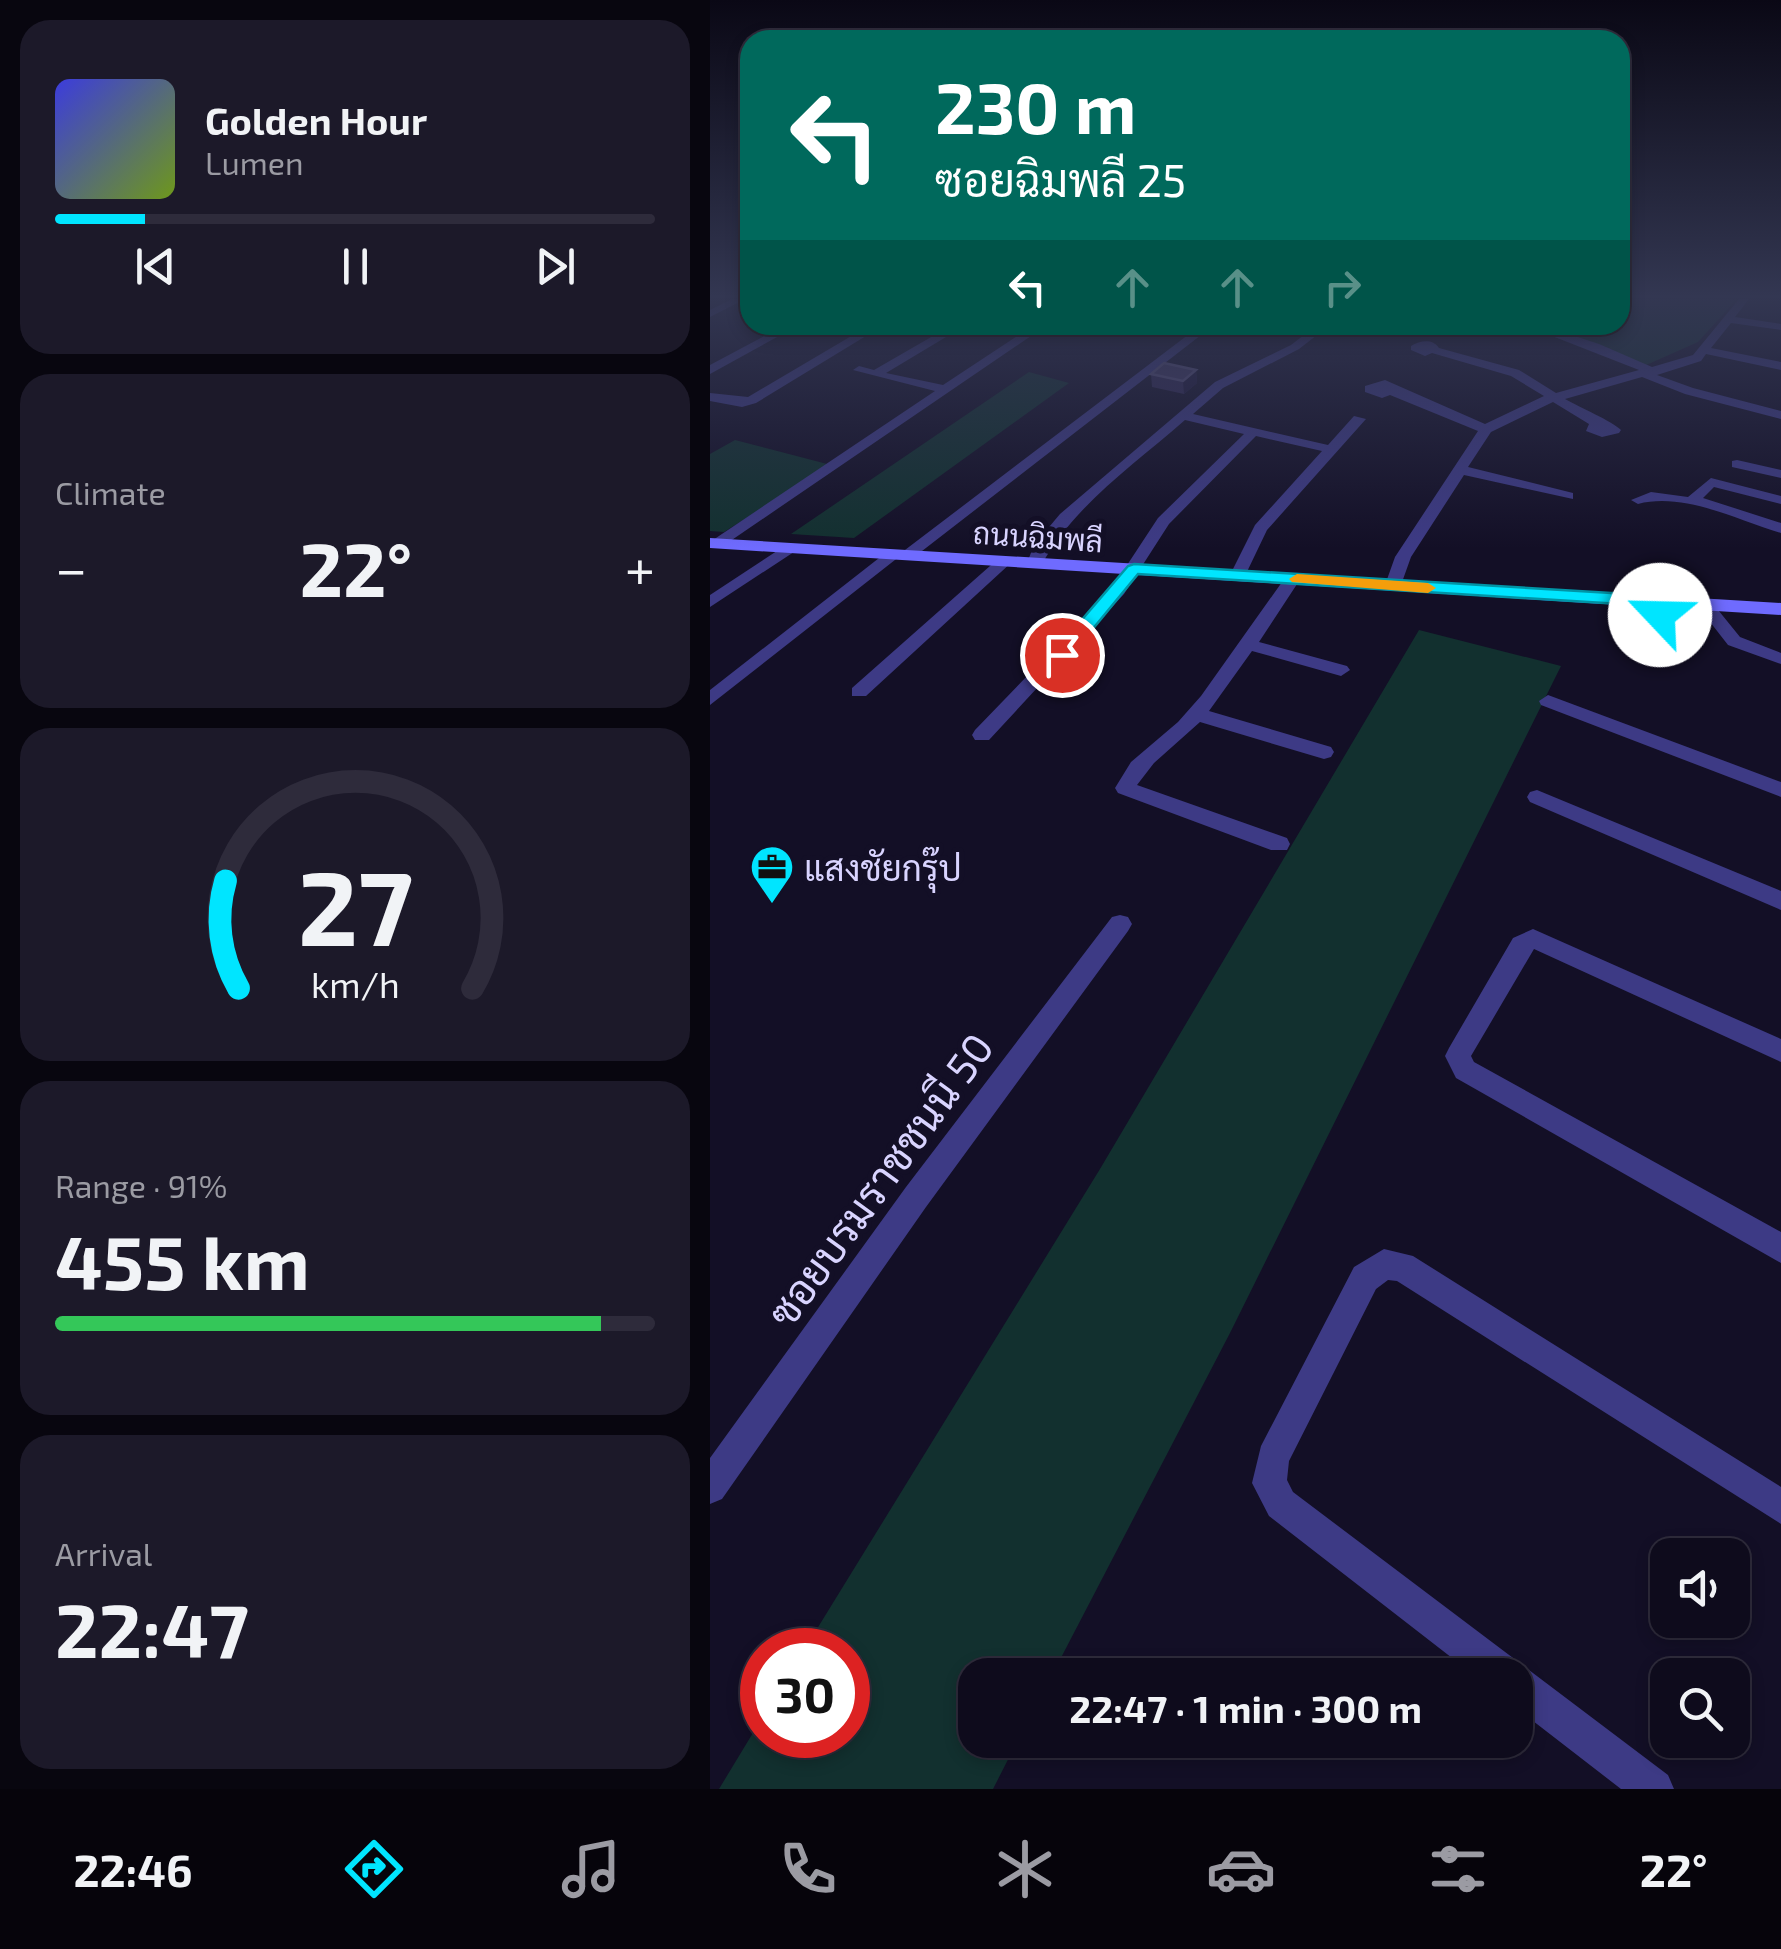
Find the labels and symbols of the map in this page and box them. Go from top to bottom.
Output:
street label: ถนนฉิมพลี [972,514,1104,558]
position arrow [1608,563,1712,667]
pin [1020,613,1105,698]
office icon: แสงชัยกรุ๊ป [749,844,795,905]
place label: แสงชัยกรุ๊ป [804,846,962,893]
street label: ซอยบรมราชชนนี 50 [756,1023,1002,1335]
speed limit sign: 30 [740,1628,870,1758]

